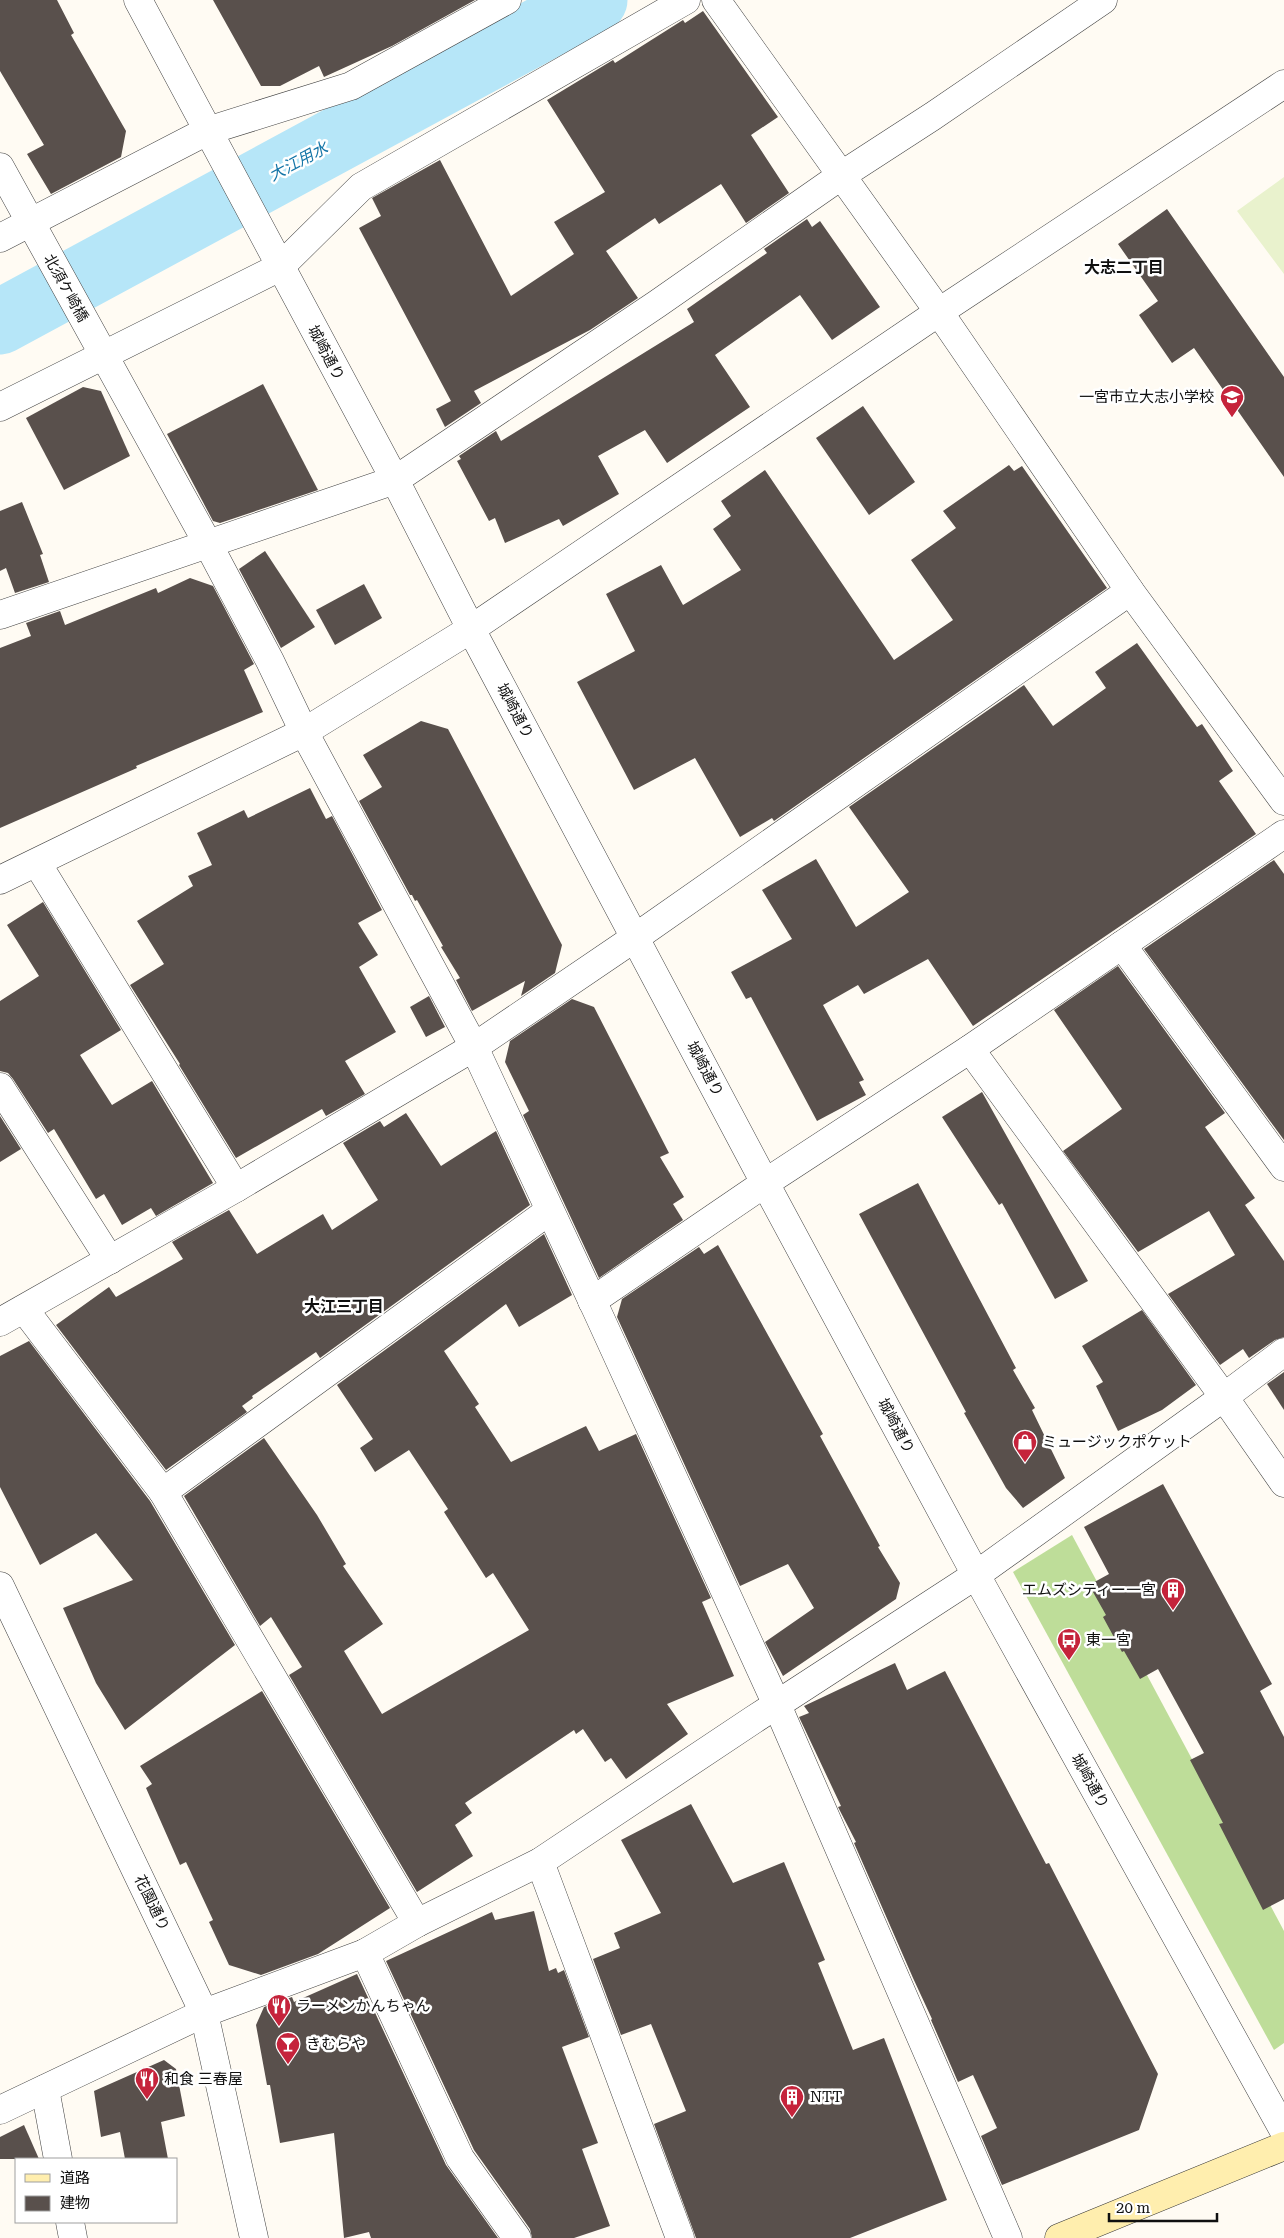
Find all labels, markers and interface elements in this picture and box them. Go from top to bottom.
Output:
water label: 大江用水 [266,137,333,185]
street label: 北須ケ崎橋 [40,251,92,325]
district label: 大志二丁目 [1084,258,1164,277]
street label: 城崎通り [304,322,348,384]
school or university icon: 一宮市立大志小学校 [1219,384,1245,418]
place label: 一宮市立大志小学校 [1079,388,1214,406]
street label: 城崎通り [493,680,537,742]
street label: 城崎通り [683,1038,727,1100]
district label: 大江三丁目 [304,1297,384,1316]
street label: 城崎通り [874,1395,918,1457]
shop icon: ミュージックポケット [1012,1429,1038,1463]
place label: ミュージックポケット [1042,1433,1192,1451]
building icon: エムズシティー一宮 [1160,1577,1186,1611]
place label: エムズシティー一宮 [1022,1581,1156,1599]
bus stop icon: 東一宮 [1056,1627,1082,1661]
place label: 東一宮 [1086,1631,1131,1649]
street label: 城崎通り [1068,1750,1112,1812]
street label: 花園通り [131,1872,173,1934]
restaurant icon: ラーメンかんちゃん [266,1993,292,2027]
place label: ラーメンかんちゃん [296,1997,430,2015]
bar icon: きむらや [275,2031,301,2065]
place label: きむらや [306,2035,366,2053]
restaurant icon: 和食 三春屋 [134,2066,160,2100]
place label: 和食 三春屋 [164,2070,243,2088]
building icon: NTT [779,2084,805,2118]
place label: NTT [810,2088,842,2106]
legend [15,2158,178,2223]
text: 道路 [60,2169,90,2187]
scale bar [1109,2190,1216,2222]
text: 建物 [60,2194,90,2212]
text: 20 m [1116,2199,1151,2217]

